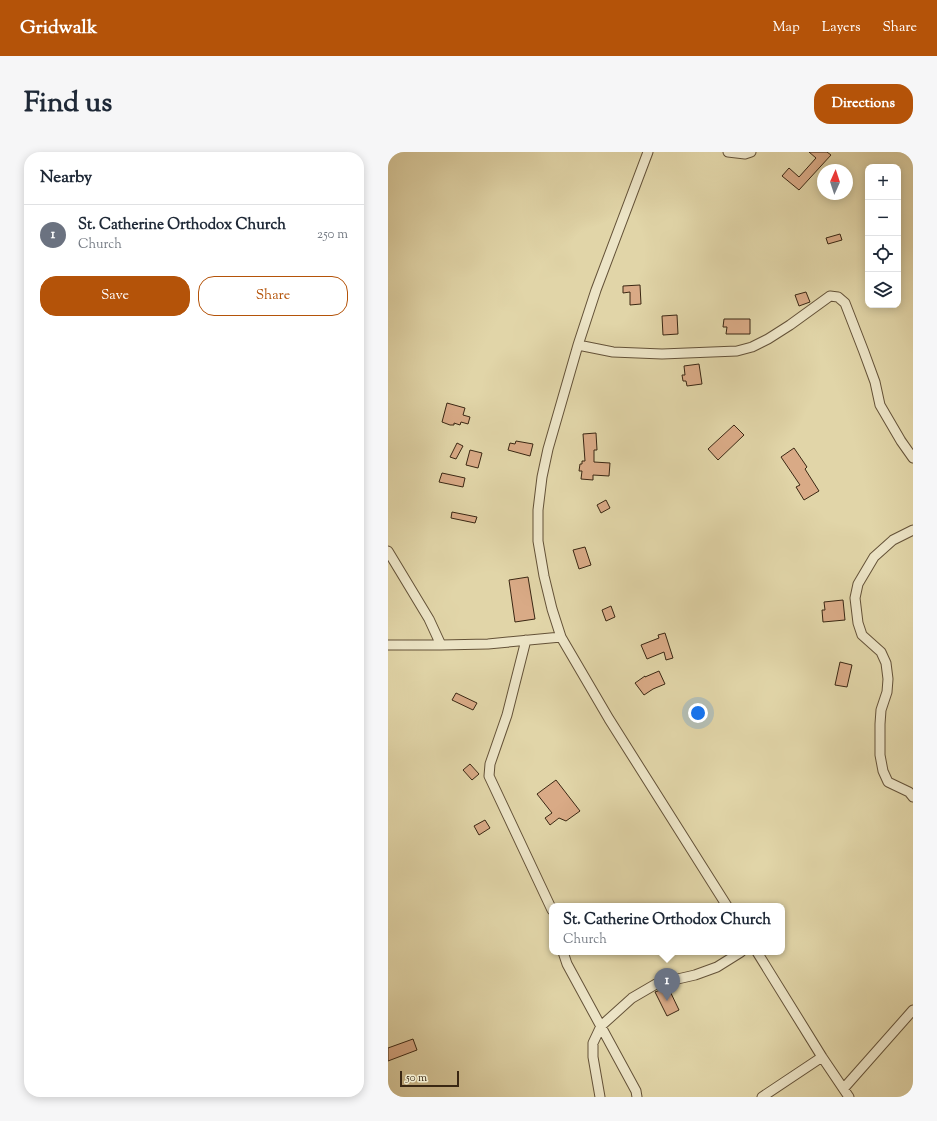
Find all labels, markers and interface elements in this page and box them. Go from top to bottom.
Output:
text: Gridwalk [20,15,97,42]
text: Map [773,18,800,38]
text: Layers [822,18,860,38]
text: Share [882,18,917,38]
text: Find us [24,84,112,124]
button: Directions [814,84,913,124]
north arrow [817,164,853,200]
map controls [865,164,901,308]
button: + [865,164,901,200]
text: Nearby [40,166,92,190]
button: − [865,200,901,236]
text: St. Catherine Orthodox Church [78,215,286,236]
text: 1 [51,226,55,244]
text: 250 m [317,226,348,244]
text: Church [78,236,122,254]
button: locate [865,236,901,272]
button: layers [865,272,901,308]
button: Save [40,276,190,316]
button: Share [198,276,348,316]
your location [688,703,708,723]
popup [549,903,785,955]
text: St. Catherine Orthodox Church [563,910,771,931]
text: Church [563,931,607,949]
pin: 1 [654,968,680,1001]
scale bar [400,1069,459,1088]
text: 50 m [406,1070,427,1086]

